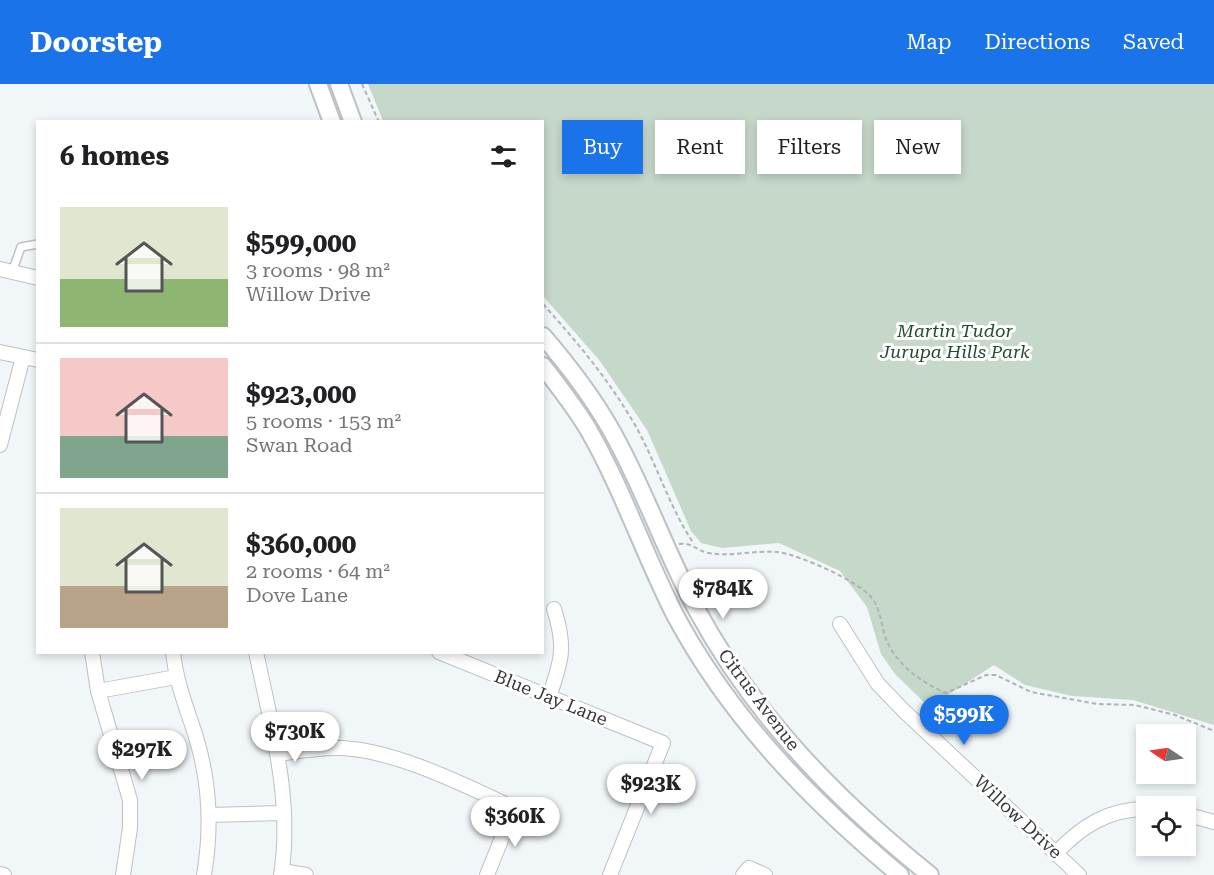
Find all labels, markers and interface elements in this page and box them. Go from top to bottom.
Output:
text: Doorstep [30,26,162,59]
text: Map [907,30,951,54]
text: Directions [984,30,1090,54]
text: Saved [1123,30,1184,54]
chip: Buy [562,120,643,174]
chip: Rent [655,120,745,174]
chip: Filters [757,120,862,174]
chip: New [874,120,961,174]
icon: filters [487,140,520,173]
text: 6 homes [60,141,169,171]
text: $599,000 [246,228,356,258]
icon: home [108,231,180,303]
text: 3 rooms · 98 m² [246,258,390,282]
text: Willow Drive [246,282,371,306]
park label: Martin Tudor Jurupa Hills Park [879,320,1030,362]
text: $923,000 [246,379,356,409]
icon: home [108,382,180,454]
text: 5 rooms · 153 m² [246,409,401,433]
text: Swan Road [246,433,353,457]
text: $360,000 [246,529,356,559]
icon: home [108,532,180,604]
text: 2 rooms · 64 m² [246,559,390,583]
pin: $784K [681,569,765,620]
text: $784K [693,576,753,600]
text: Dove Lane [246,583,348,607]
street label: Citrus Avenue [714,645,805,755]
street label: Blue Jay Lane [492,665,611,730]
pin: $599K [922,695,1006,746]
text: $599K [934,702,994,726]
pin: $730K [253,712,337,763]
text: $730K [265,719,325,743]
north arrow [1136,724,1196,784]
map controls [1136,724,1196,856]
pin: $297K [100,730,184,781]
text: $297K [112,737,172,761]
pin: $923K [609,764,693,815]
text: $923K [621,771,681,795]
street label: Willow Drive [970,771,1067,863]
button: locate [1136,796,1196,856]
pin: $360K [473,797,557,848]
text: $360K [485,804,545,828]

